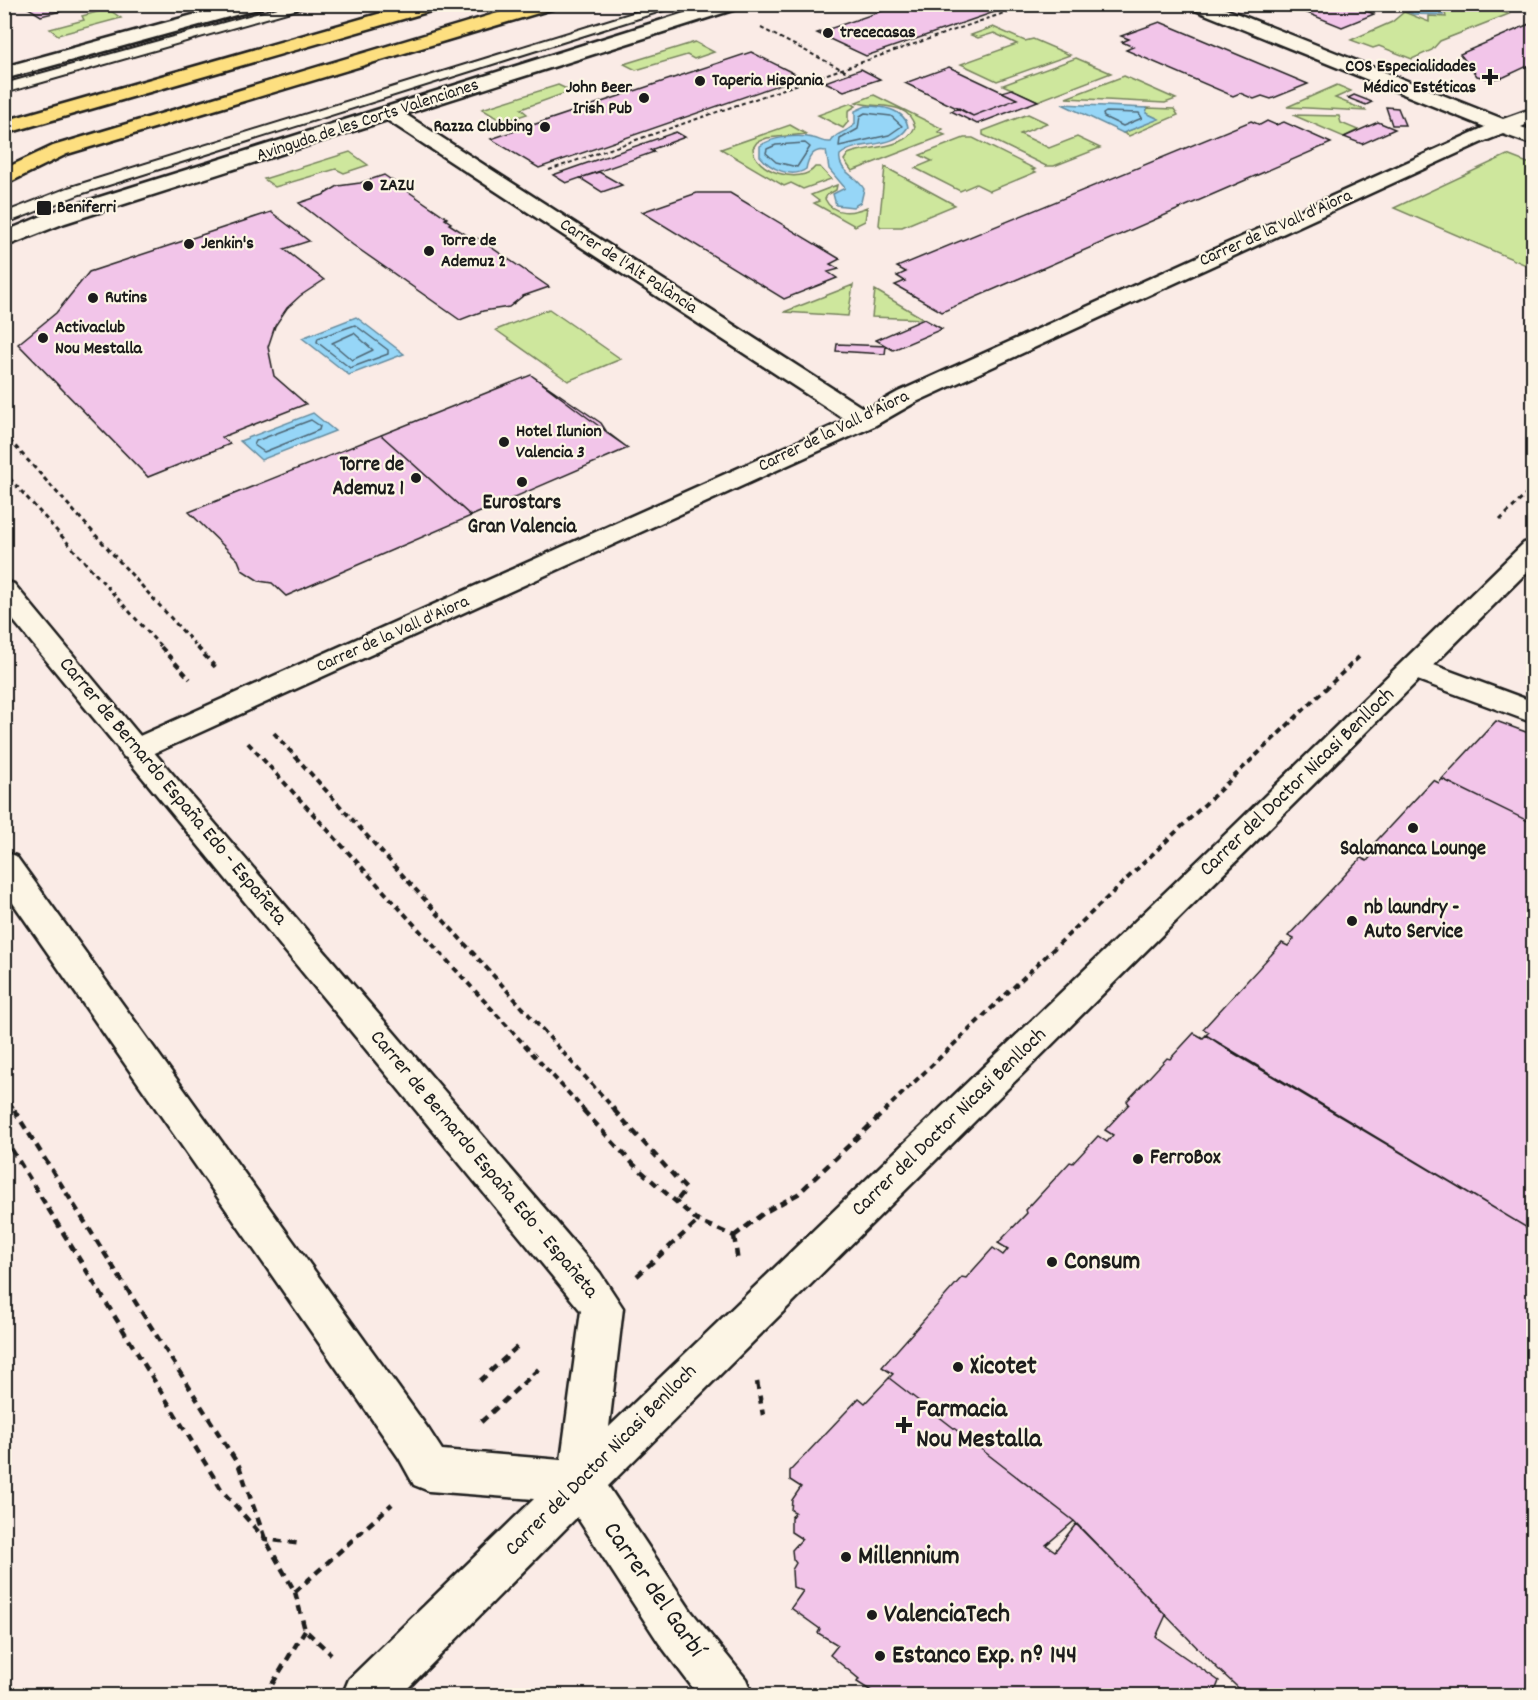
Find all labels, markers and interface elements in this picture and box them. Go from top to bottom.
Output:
place label: trececasas [840,21,916,46]
marker: trececasas [821,26,835,40]
place label: COS Especialidades Médico Estéticas [1345,55,1476,101]
marker: COS Especialidades Médico Estéticas [1481,68,1499,86]
place label: Taperia Hispania [712,69,824,94]
street label: Avinguda de les Corts Valencianes [254,73,482,169]
marker: Taperia Hispania [693,74,707,88]
place label: John Beer Irish Pub [566,76,632,122]
marker: John Beer Irish Pub [637,91,651,105]
place label: Razza Clubbing [434,115,533,140]
marker: Razza Clubbing [538,120,552,134]
place label: ZAZU [380,174,415,199]
marker: ZAZU [361,179,375,193]
street label: Carrer de la Vall d'Aiora [1196,184,1357,274]
place label: Beniferri [57,196,117,221]
marker: Beniferri [35,199,53,217]
street label: Carrer de l'Alt Palància [554,213,702,321]
place label: Torre de Ademuz 2 [441,229,506,275]
place label: Jenkin's [201,232,254,257]
marker: Jenkin's [182,237,196,251]
marker: Torre de Ademuz 2 [422,244,436,258]
place label: Rutins [105,286,148,311]
marker: Rutins [86,291,100,305]
place label: Activaclub Nou Mestalla [55,316,142,362]
marker: Activaclub Nou Mestalla [36,331,50,345]
street label: Carrer de la Vall d'Aiora [754,384,914,479]
place label: Hotel Ilunion Valencia 3 [516,420,602,466]
marker: Hotel Ilunion Valencia 3 [497,435,511,449]
place label: Torre de Ademuz 1 [333,451,404,505]
marker: Torre de Ademuz 1 [409,471,423,485]
marker: Eurostars Gran Valencia [515,475,529,489]
place label: Eurostars Gran Valencia [468,489,578,543]
street label: Carrer de la Vall d'Aiora [313,590,474,680]
street label: Carrer de Bernardo España Edo - Españeta [51,651,294,934]
street label: Carrer del Doctor Nicasi Benlloch [1194,682,1402,884]
marker: Salamanca Lounge [1406,821,1420,835]
place label: Salamanca Lounge [1340,835,1486,865]
place label: nb laundry - Auto Service [1364,894,1463,948]
marker: nb laundry - Auto Service [1345,914,1359,928]
street label: Carrer del Doctor Nicasi Benlloch [846,1022,1054,1224]
street label: Carrer de Bernardo España Edo - Españeta [362,1024,605,1307]
place label: FerroBox [1150,1144,1221,1174]
marker: FerroBox [1131,1152,1145,1166]
place label: Consum [1064,1244,1140,1281]
marker: Consum [1045,1255,1059,1269]
place label: Xicotet [970,1349,1037,1386]
street label: Carrer del Doctor Nicasi Benlloch [499,1358,705,1564]
marker: Xicotet [951,1360,965,1374]
place label: Farmacia Nou Mestalla [916,1392,1042,1459]
marker: Farmacia Nou Mestalla [897,1418,911,1432]
street label: Carrer del Garbí [592,1515,715,1667]
place label: Millennium [858,1539,960,1576]
marker: Millennium [839,1550,853,1564]
place label: ValenciaTech [884,1597,1010,1634]
marker: ValenciaTech [865,1608,879,1622]
place label: Estanco Exp. nº 144 [892,1638,1077,1675]
marker: Estanco Exp. nº 144 [873,1649,887,1663]

